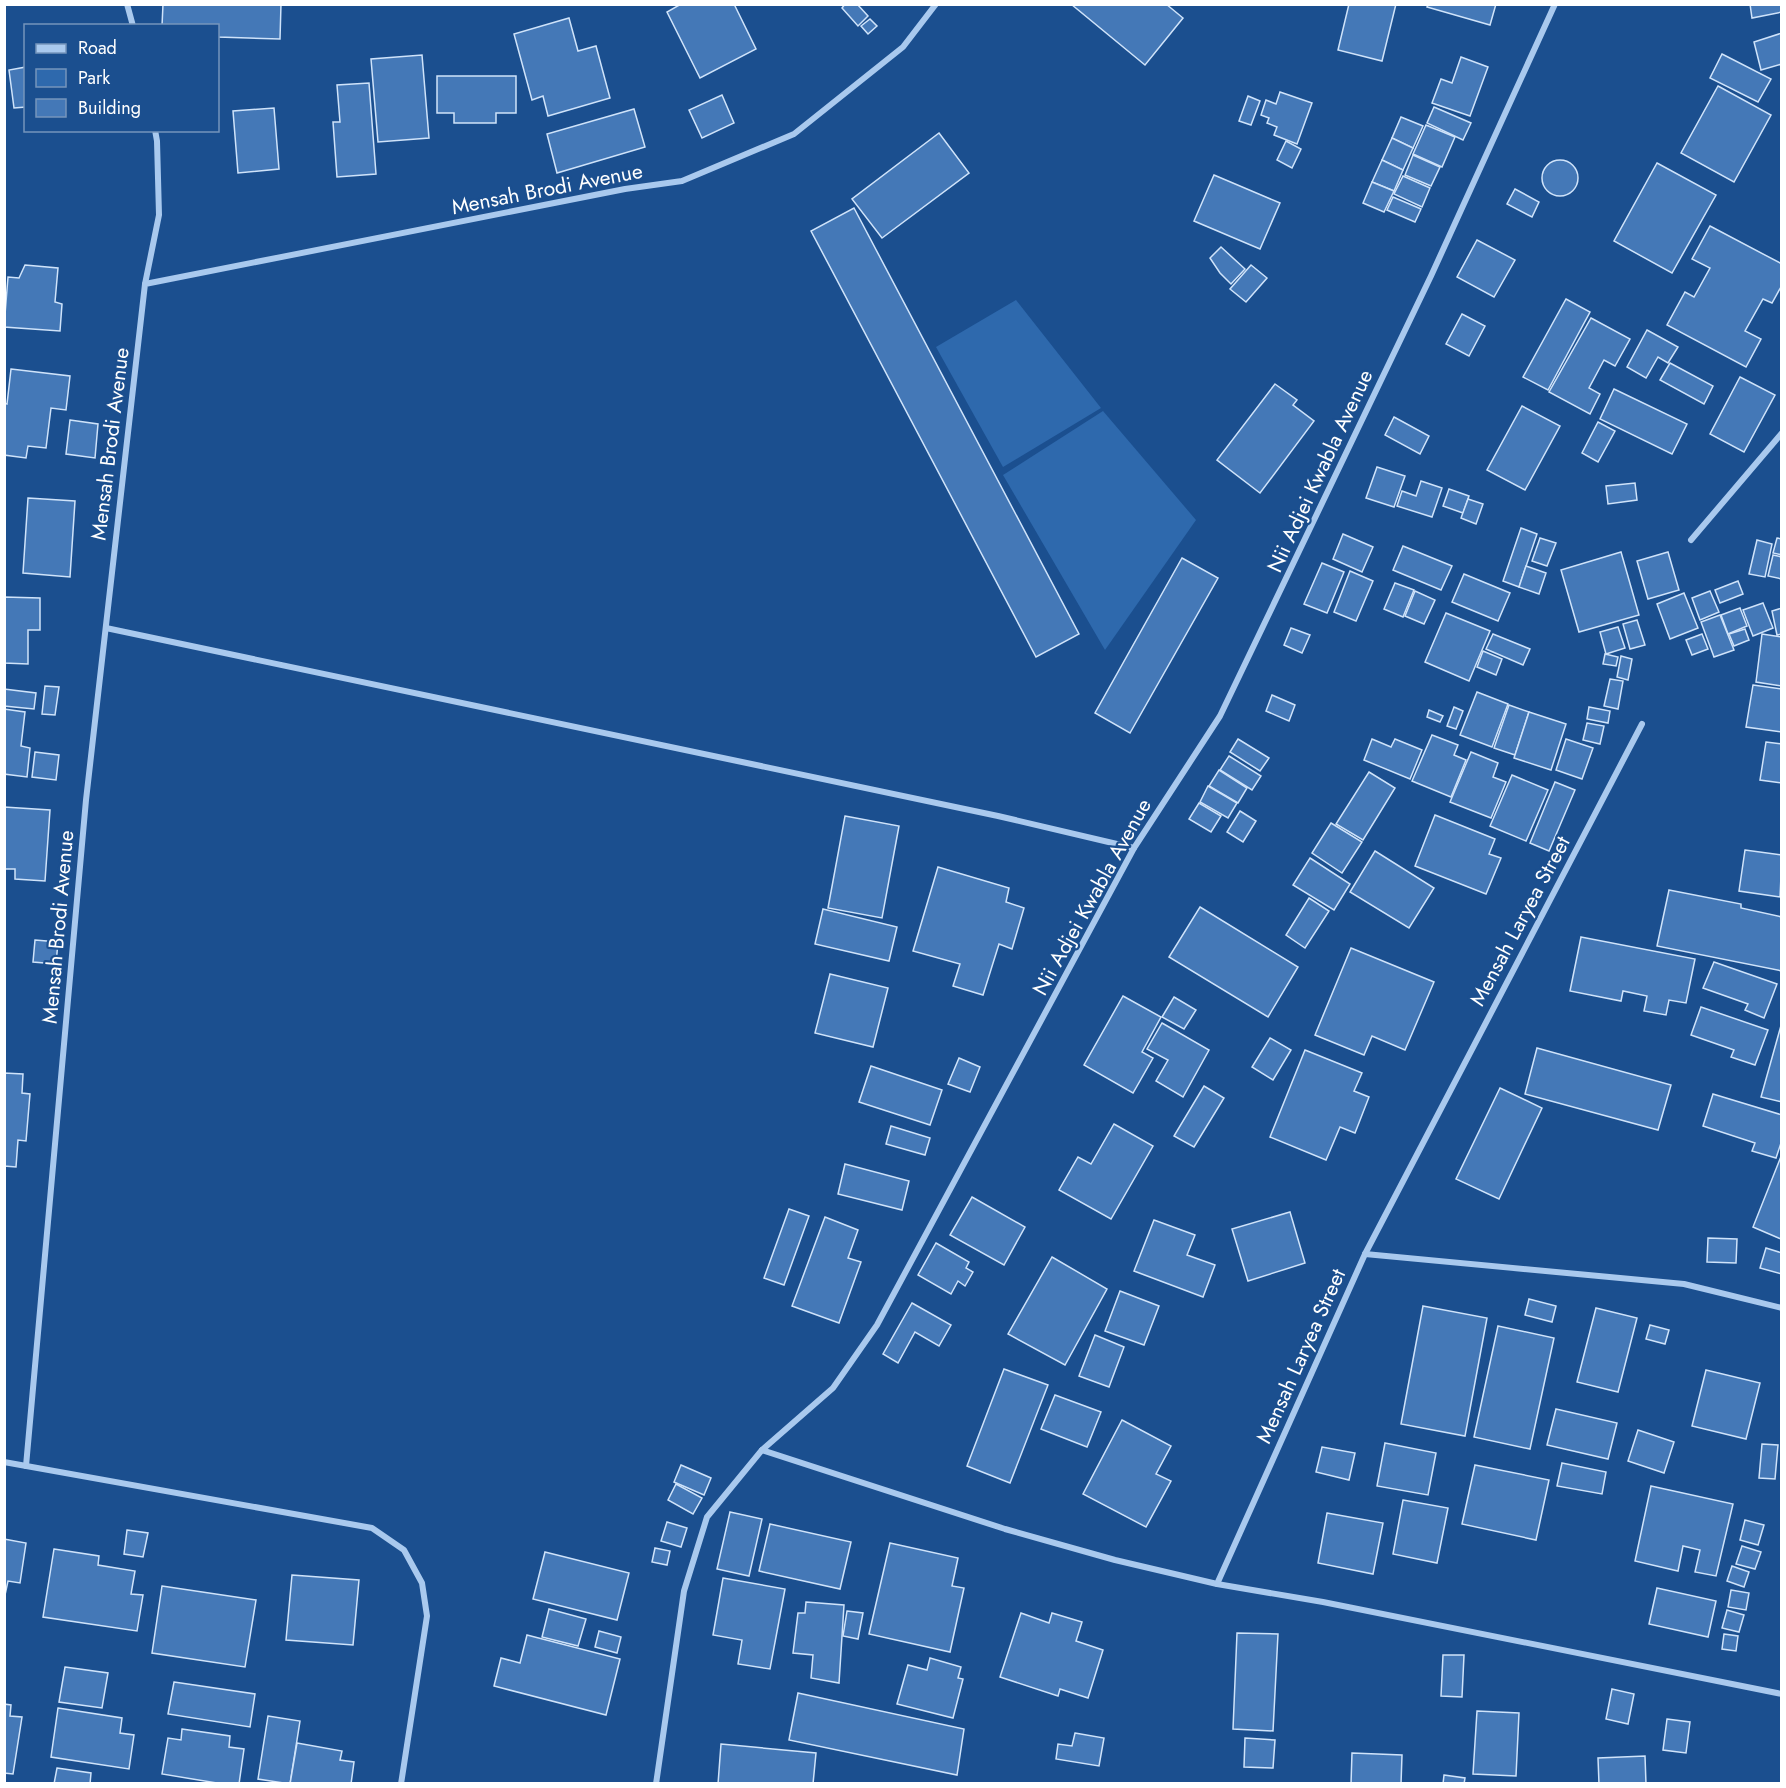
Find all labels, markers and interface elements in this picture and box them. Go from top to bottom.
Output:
legend [24,24,219,132]
text: Road [78,35,117,61]
text: Park [78,65,110,91]
text: Building [78,95,141,121]
street label: Mensah Brodi Avenue [449,156,645,222]
street label: Mensah Brodi Avenue [83,346,137,542]
street label: Nii Adjei Kwabla Avenue [1260,364,1380,577]
street label: Nii Adjei Kwabla Avenue [1025,793,1159,1001]
street label: Mensah Brodi Avenue [35,829,81,1025]
street label: Mensah Laryea Street [1463,831,1577,1011]
street label: Mensah Laryea Street [1249,1264,1353,1448]

